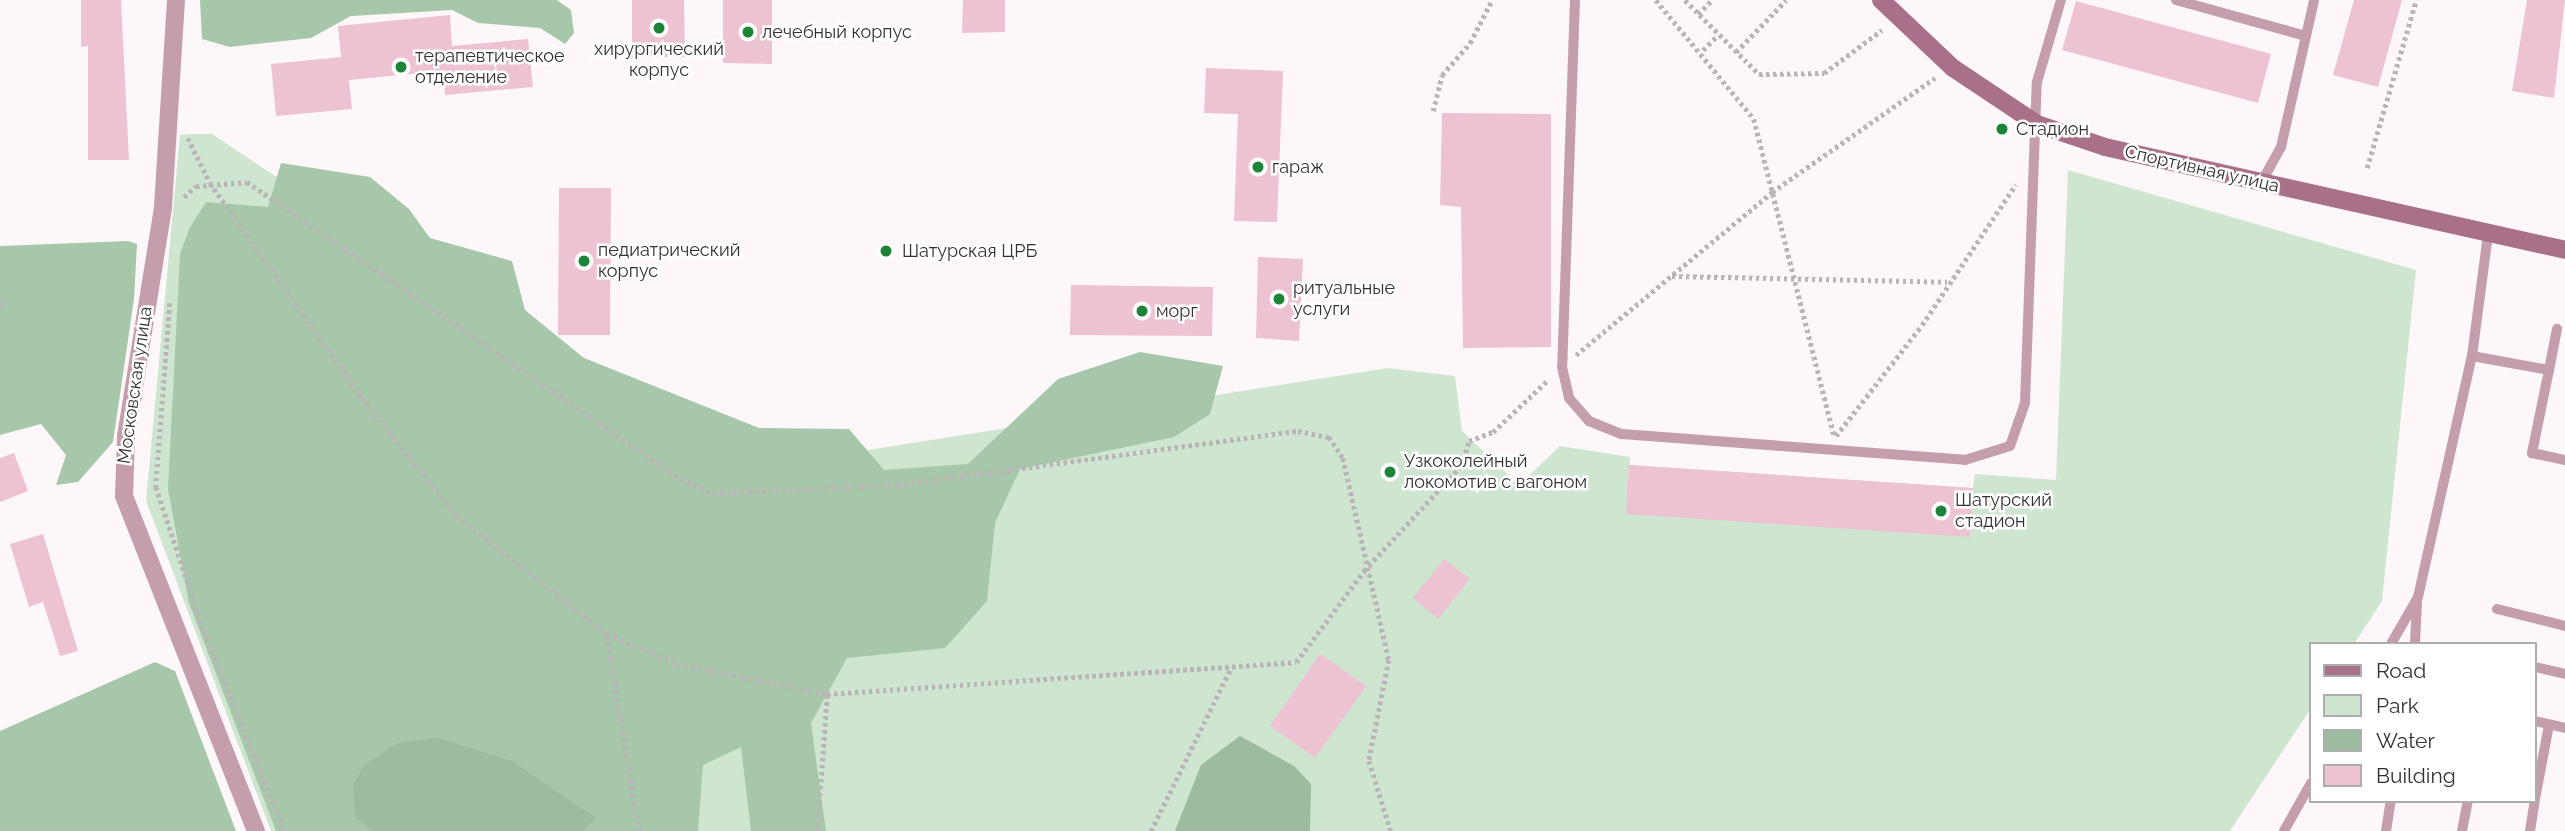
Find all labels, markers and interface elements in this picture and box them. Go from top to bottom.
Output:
marker: хирургический корпус [651,20,667,36]
place label: лечебный корпус [762,21,912,43]
marker: лечебный корпус [740,24,756,40]
place label: хирургический корпус [594,39,724,82]
place label: терапевтическое отделение [415,46,565,88]
marker: терапевтическое отделение [393,59,409,75]
place label: Стадион [2016,118,2089,140]
marker: Стадион [1994,121,2010,137]
street label: Спортивная улица [2122,141,2282,197]
place label: гараж [1272,156,1324,178]
marker: гараж [1250,159,1266,175]
place label: педиатрический корпус [598,240,740,282]
place label: Шатурская ЦРБ [902,240,1037,262]
marker: Шатурская ЦРБ [876,241,896,261]
marker: педиатрический корпус [576,253,592,269]
place label: ритуальные услуги [1293,278,1395,320]
marker: ритуальные услуги [1271,291,1287,307]
place label: морг [1156,300,1198,322]
marker: морг [1134,303,1150,319]
street label: Московская улица [113,305,157,465]
place label: Узкоколейный локомотив с вагоном [1404,451,1587,494]
marker: Узкоколейный локомотив с вагоном [1382,464,1398,480]
place label: Шатурский стадион [1955,490,2052,532]
marker: Шатурский стадион [1933,503,1949,519]
legend [2310,642,2537,803]
text: Road [2376,658,2426,683]
text: Park [2376,693,2419,718]
text: Water [2376,728,2435,753]
text: Building [2376,763,2456,788]

